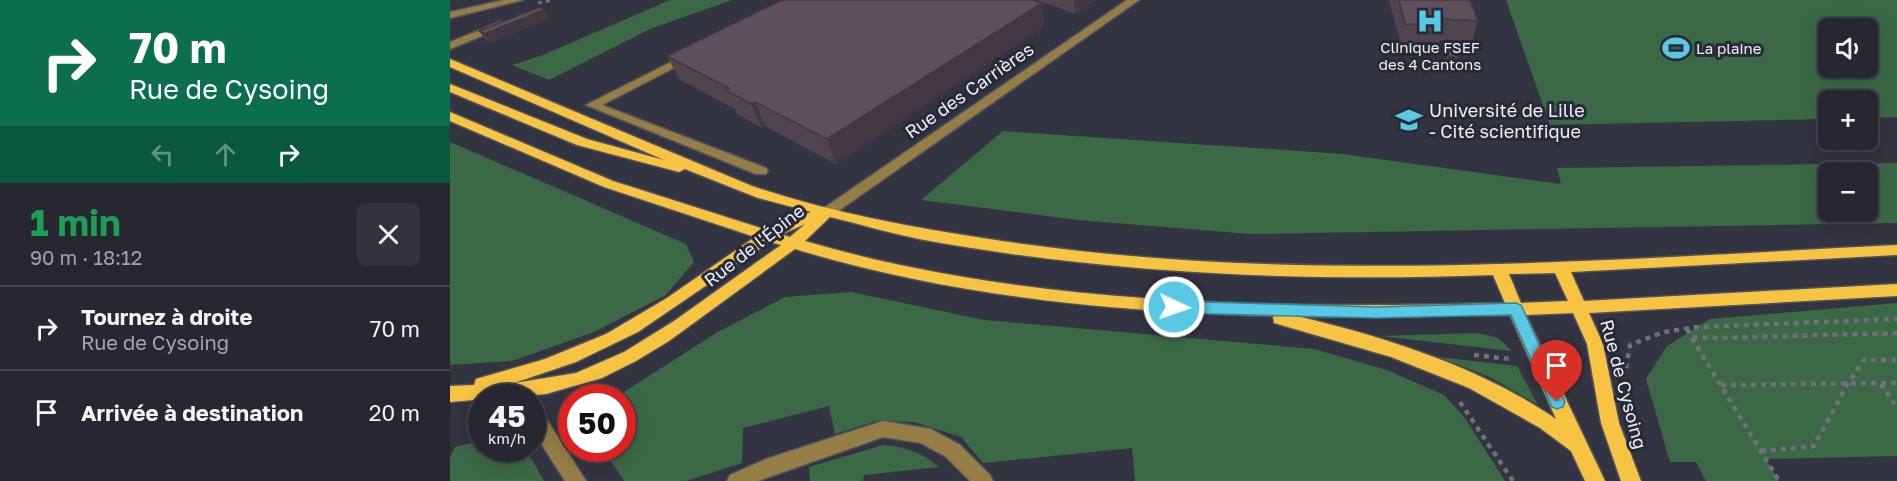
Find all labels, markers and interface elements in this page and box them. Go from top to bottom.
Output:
hospital icon: Clinique FSEF des 4 Cantons [1415,6,1445,36]
map controls [1818,18,1878,222]
button: sound [1818,18,1878,78]
text: 70 m [129,22,226,72]
icon: right [30,24,108,102]
sports icon: La plaine [1661,33,1691,63]
street label: Rue des Carrières [901,37,1037,143]
place label: Clinique FSEF des 4 Cantons [1379,38,1481,73]
place label: La plaine [1696,39,1762,57]
text: Rue de Cysoing [129,73,329,105]
button: + [1818,90,1878,150]
place label: Université de Lille ‐ Cité scientifique [1429,99,1585,142]
school or university icon: Université de Lille ‐ Cité scientifique [1394,105,1424,135]
icon: left [146,138,179,171]
icon: ahead [209,138,242,171]
icon: right [272,138,305,171]
button: − [1818,162,1878,222]
street label: Rue de l'Épine [700,199,808,291]
text: 1 min [30,201,121,244]
button: close [357,203,420,266]
text: 90 m · 18:12 [30,245,142,269]
position arrow [1142,275,1206,339]
text: Tournez à droite [81,303,252,330]
icon: right [30,312,63,345]
text: 70 m [370,315,420,342]
street label: Rue de Cysoing [1596,317,1652,451]
text: Rue de Cysoing [81,330,229,354]
pin [1531,340,1582,402]
icon: arrive [1540,349,1573,382]
speed limit sign: 50 [558,384,636,462]
icon: arrive [30,396,63,429]
text: 45 [488,398,526,434]
text: Arrivée à destination [81,399,303,426]
text: 20 m [369,399,420,426]
text: km/h [488,429,526,447]

